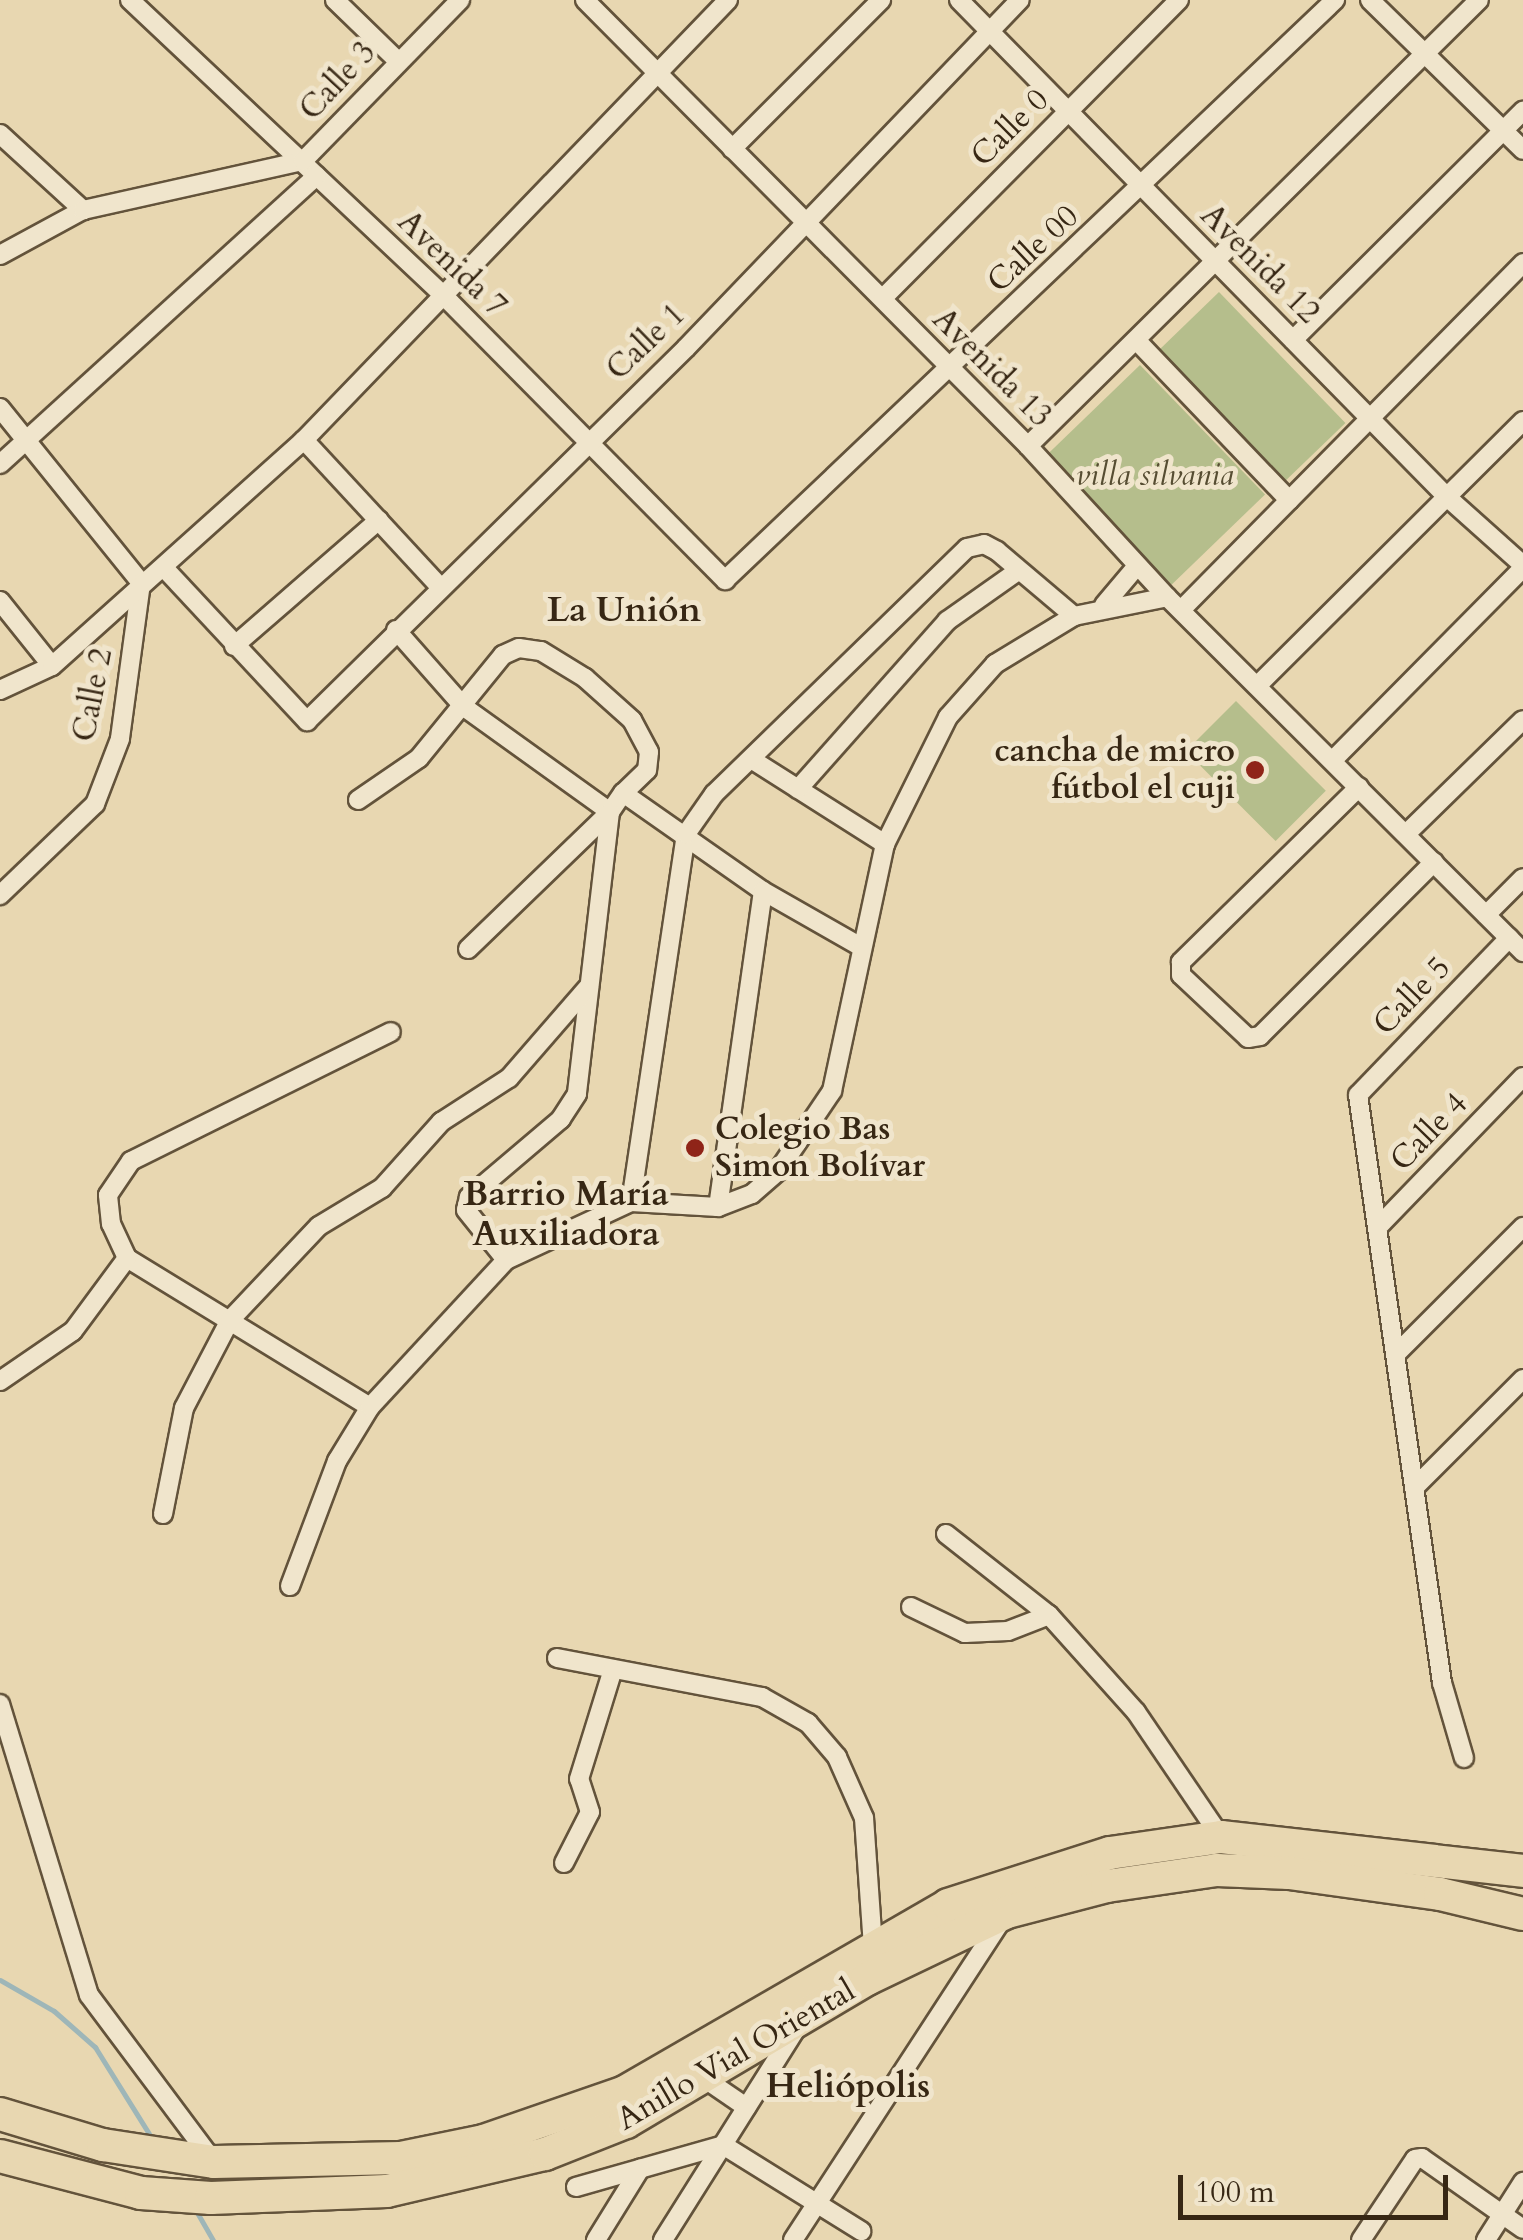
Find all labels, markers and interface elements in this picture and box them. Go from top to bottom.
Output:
street label: Calle 3 [292,33,384,129]
street label: Calle 0 [963,81,1057,175]
street label: Avenida 12 [1192,196,1328,332]
street label: Calle 00 [980,197,1086,301]
street label: Avenida 7 [390,203,514,325]
street label: Calle 1 [599,296,693,388]
street label: Avenida 13 [924,300,1060,436]
park label: villa silvania [1076,456,1234,494]
district label: La Unión [547,589,701,631]
street label: Calle 2 [65,645,121,745]
place label: cancha de micro fútbol el cuji [994,733,1235,808]
marker: cancha de micro fútbol el cuji [1244,759,1266,781]
street label: Calle 5 [1366,949,1458,1043]
street label: Calle 4 [1383,1085,1475,1179]
place label: Colegio Bas Simon Bolívar [715,1111,925,1186]
marker: Colegio Bas Simon Bolívar [684,1137,706,1159]
district label: Barrio María Auxiliadora [463,1173,669,1255]
street label: Anillo Vial Oriental [610,1971,862,2139]
district label: Heliópolis [766,2065,930,2107]
scale bar [1183,2155,1453,2217]
text: 100 m [1195,2172,1275,2213]

